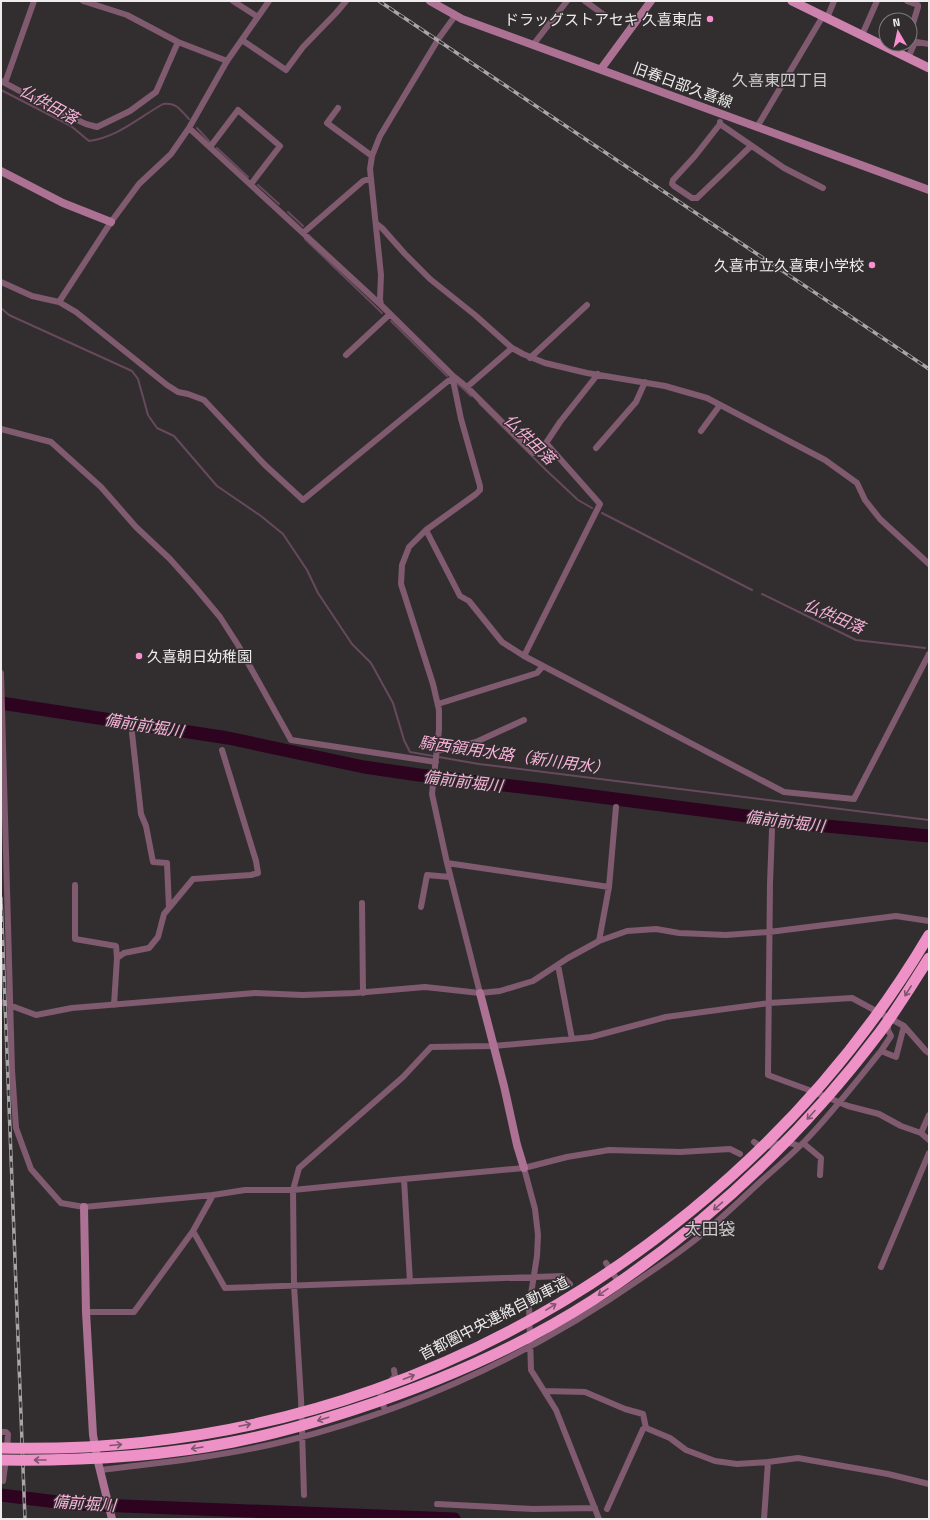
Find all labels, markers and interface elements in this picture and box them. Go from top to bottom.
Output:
place label: ドラッグストアセキ 久喜東店 [504,8,702,31]
north arrow [878,12,918,52]
marker: ドラッグストアセキ 久喜東店 [705,14,715,24]
text: N [891,14,901,31]
street label: 旧春日部久喜線 [630,56,736,114]
district label: 久喜東四丁目 [732,68,828,92]
water label: 仏供田落 [15,78,85,131]
place label: 久喜市立久喜東小学校 [714,254,864,277]
marker: 久喜市立久喜東小学校 [867,260,877,270]
water label: 仏供田落 [499,408,564,472]
water label: 仏供田落 [800,592,871,641]
place label: 久喜朝日幼稚園 [147,645,252,668]
marker: 久喜朝日幼稚園 [134,651,144,661]
water label: 備前前堀川 [103,707,187,743]
water label: 騎西領用水路（新川用水） [417,730,611,780]
water label: 備前前堀川 [422,764,506,798]
water label: 備前前堀川 [744,804,828,838]
one-way arrow [904,985,912,997]
one-way arrow [806,1110,816,1120]
one-way arrow [713,1201,723,1210]
district label: 太田袋 [685,1216,736,1242]
street label: 首都圏中央連絡自動車道 [415,1270,573,1366]
one-way arrow [598,1288,609,1296]
one-way arrow [545,1303,557,1311]
one-way arrow [403,1372,415,1380]
one-way arrow [318,1416,330,1424]
one-way arrow [238,1421,251,1429]
one-way arrow [109,1441,122,1448]
one-way arrow [191,1444,204,1452]
one-way arrow [34,1456,47,1464]
water label: 備前堀川 [51,1489,119,1517]

